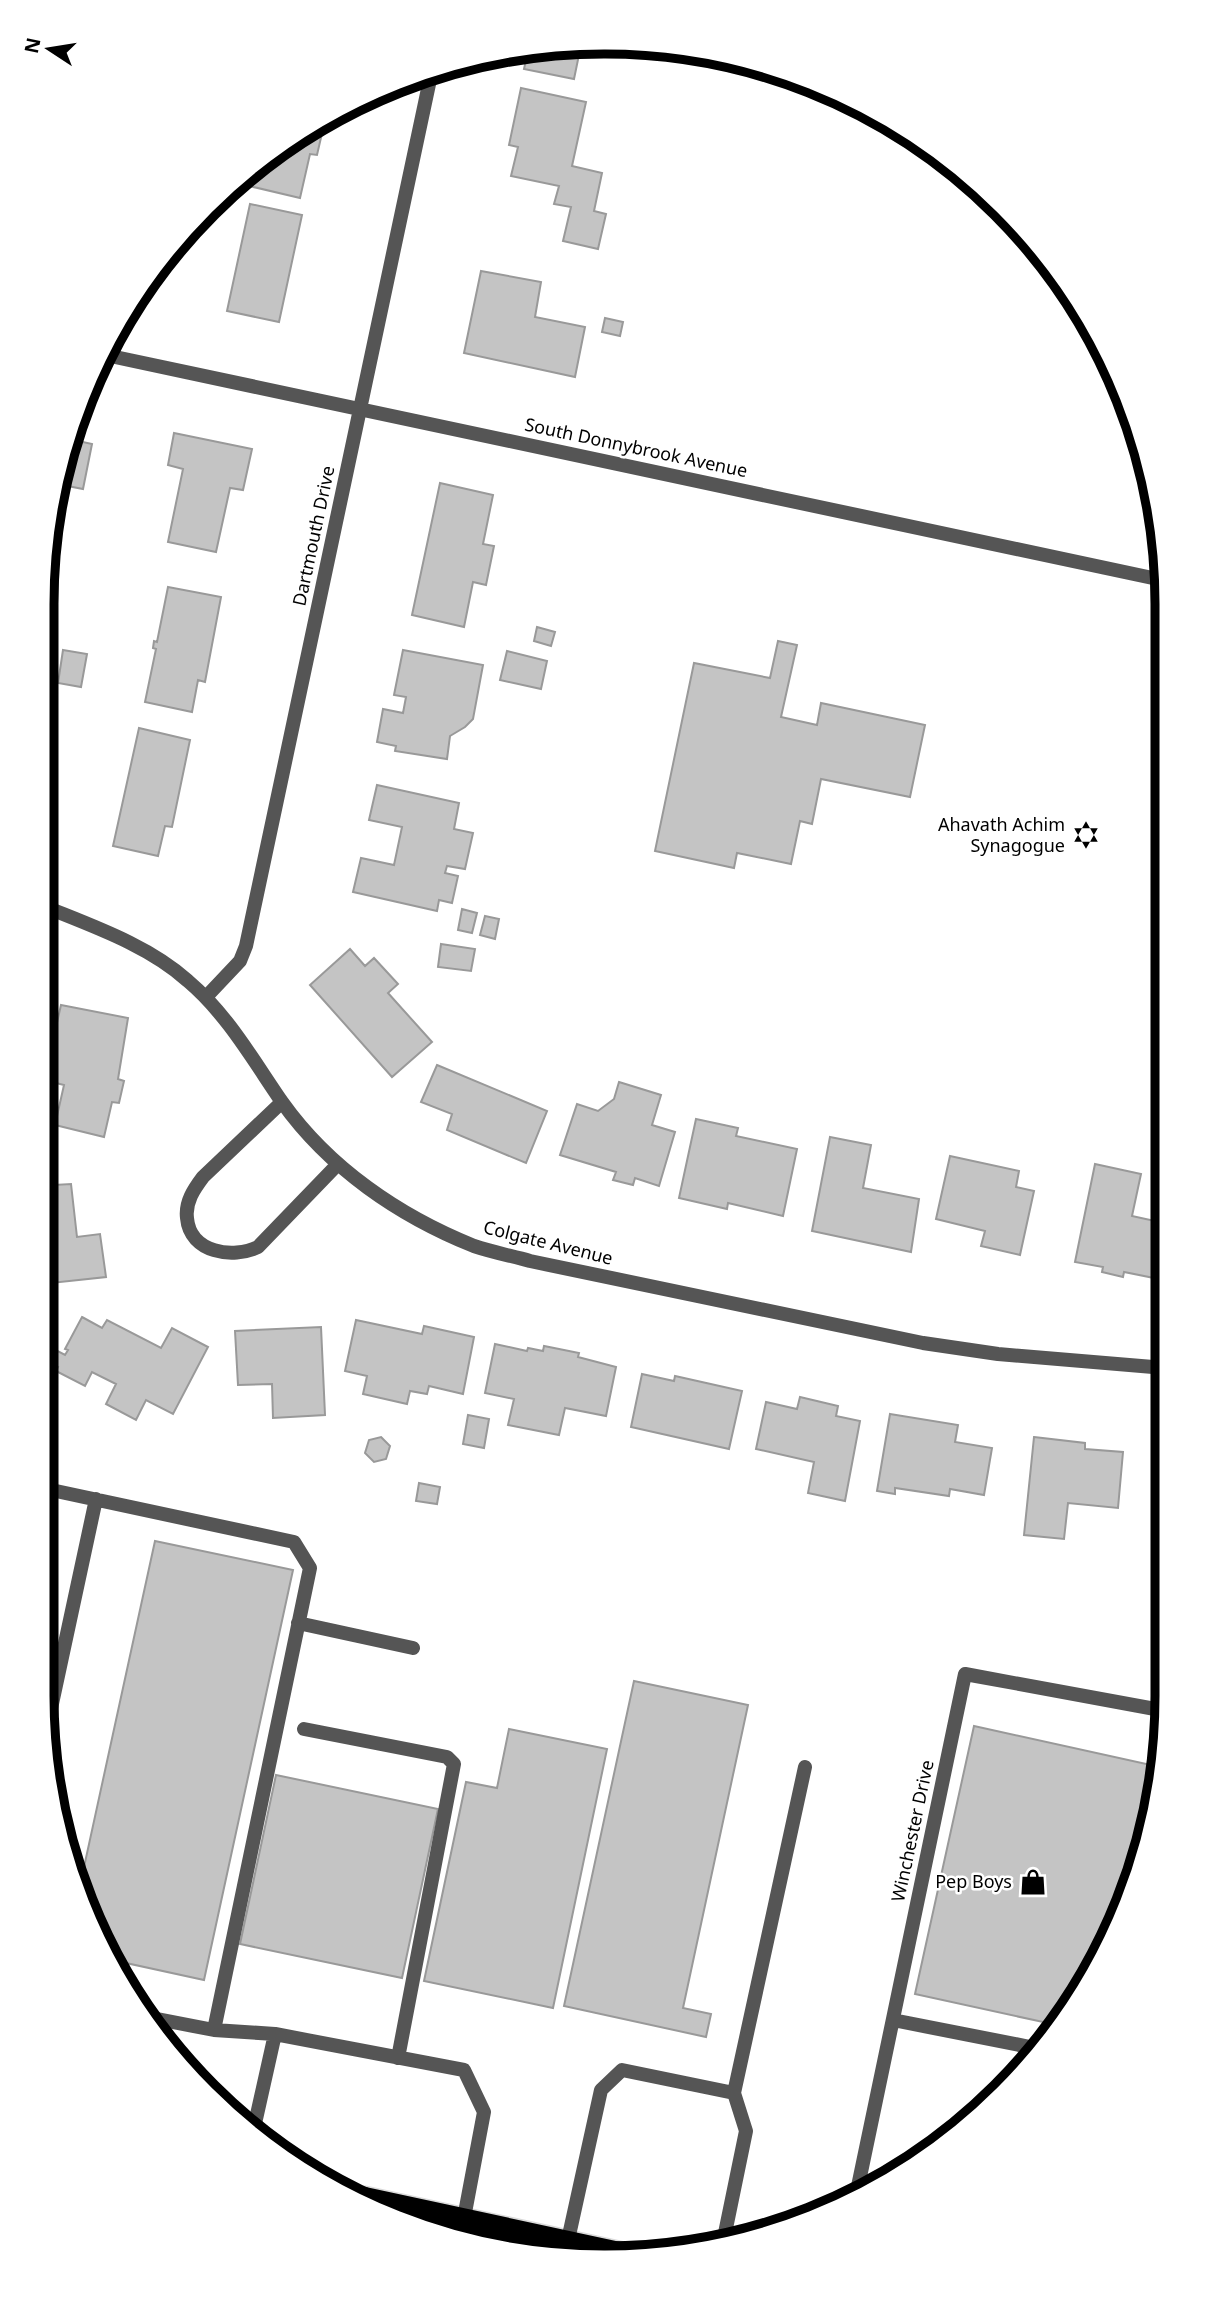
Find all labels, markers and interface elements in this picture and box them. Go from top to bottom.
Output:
north arrow [14,14,84,84]
text: N [18,35,47,56]
street label: South Donnybrook Avenue [523,412,750,482]
street label: Dartmouth Drive [286,463,340,608]
place label: Ahavath Achim Synagogue [938,812,1065,857]
synagogue icon: Ahavath Achim Synagogue [1071,820,1101,850]
street label: Colgate Avenue [481,1214,615,1270]
street label: Winchester Drive [885,1758,939,1904]
shop icon: Pep Boys [1018,1867,1048,1897]
place label: Pep Boys [935,1869,1012,1893]

